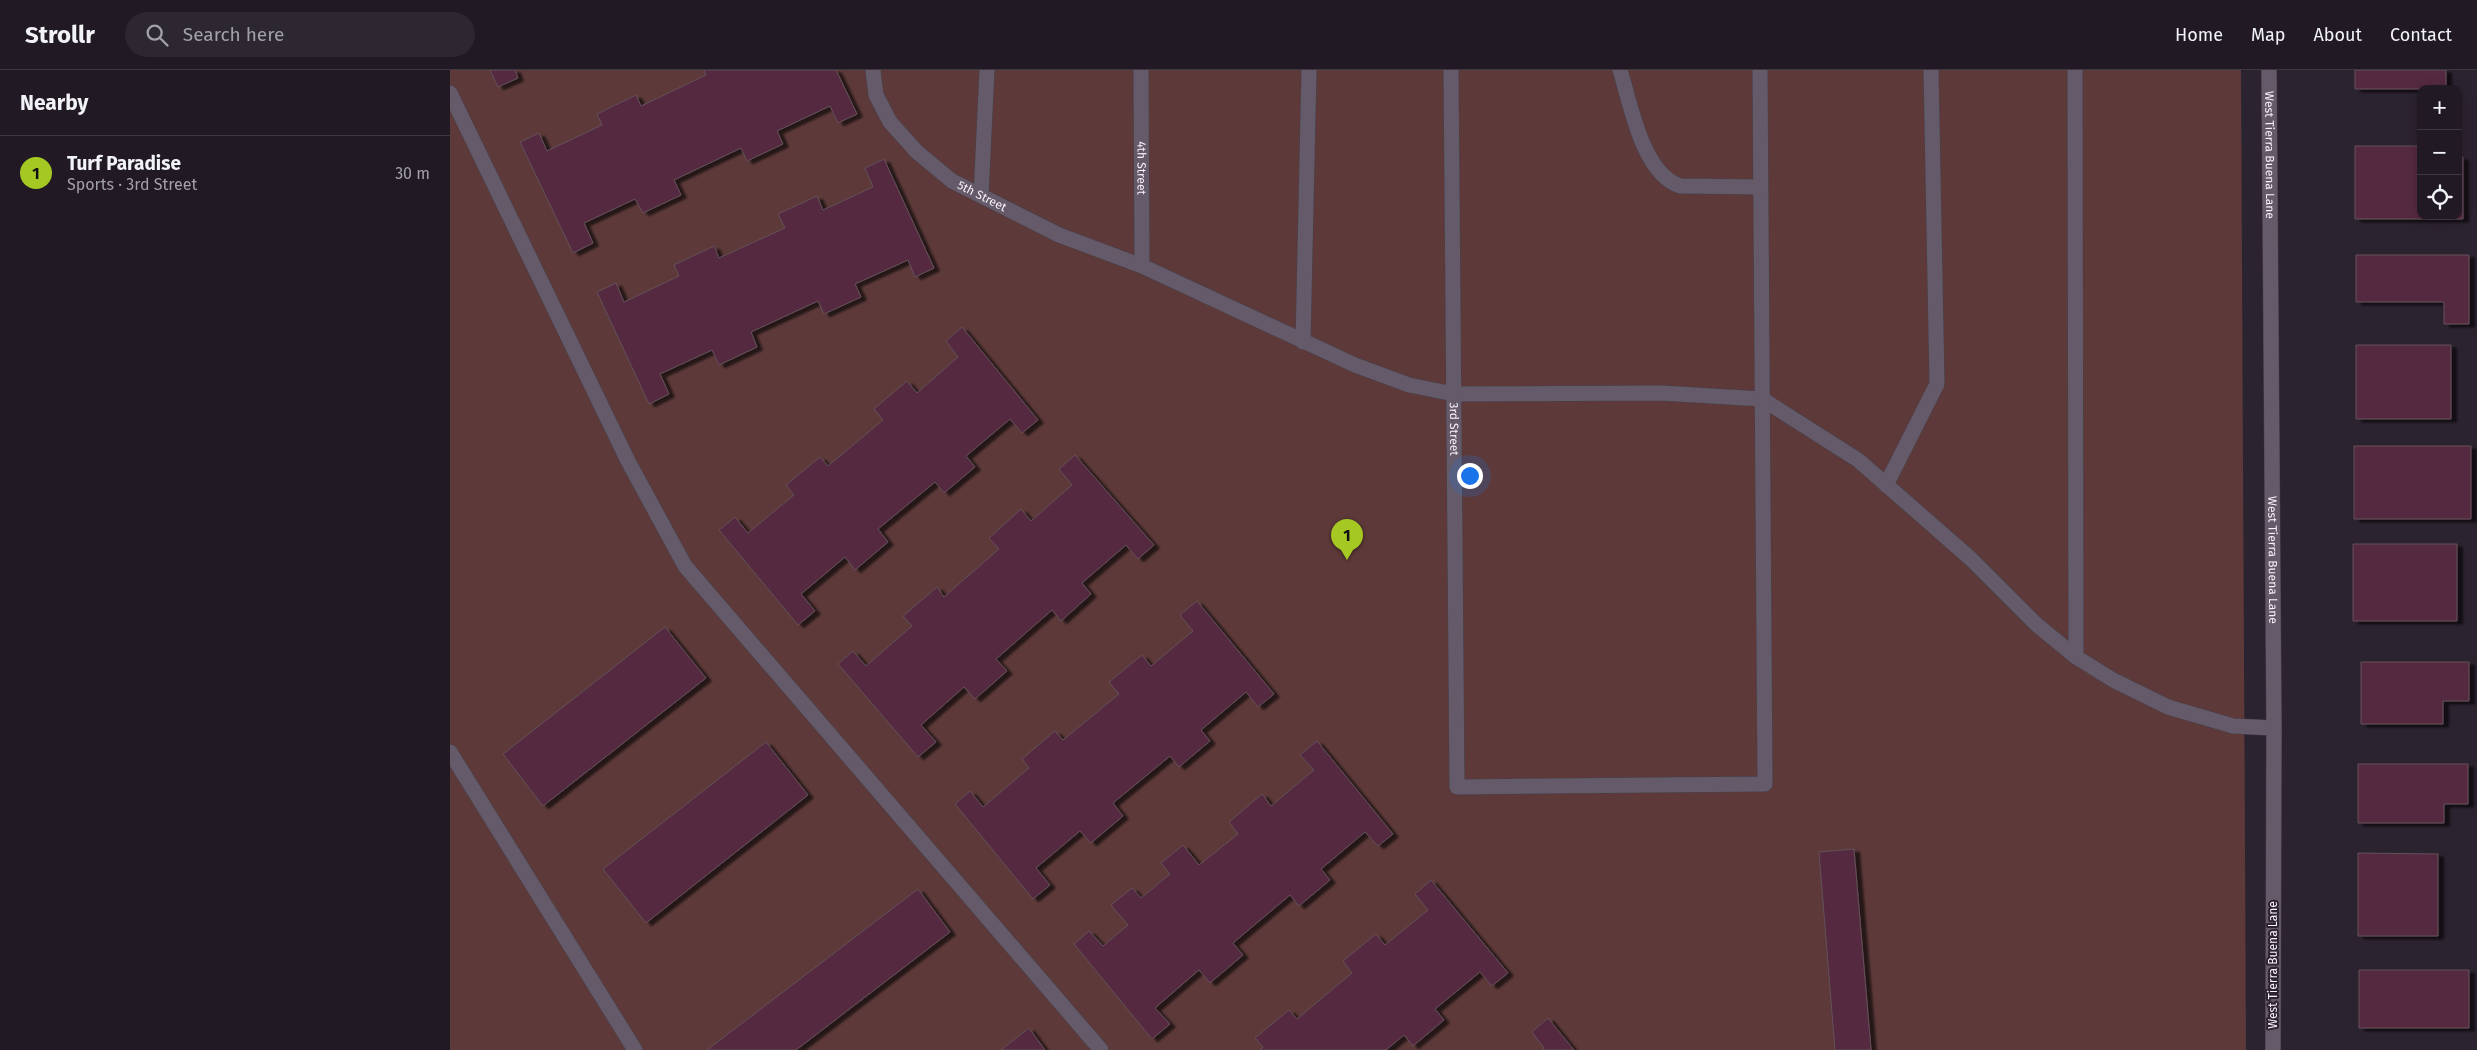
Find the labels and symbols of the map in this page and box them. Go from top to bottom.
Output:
street label: West Tierra Buena Lane [2262,91,2277,219]
street label: 4th Street [1134,141,1149,195]
street label: 5th Street [955,178,1009,215]
street label: 3rd Street [1447,402,1461,456]
your location [1457,463,1483,489]
street label: West Tierra Buena Lane [2265,496,2280,624]
pin: 1 [1331,519,1363,560]
street label: West Tierra Buena Lane [2266,901,2280,1029]

